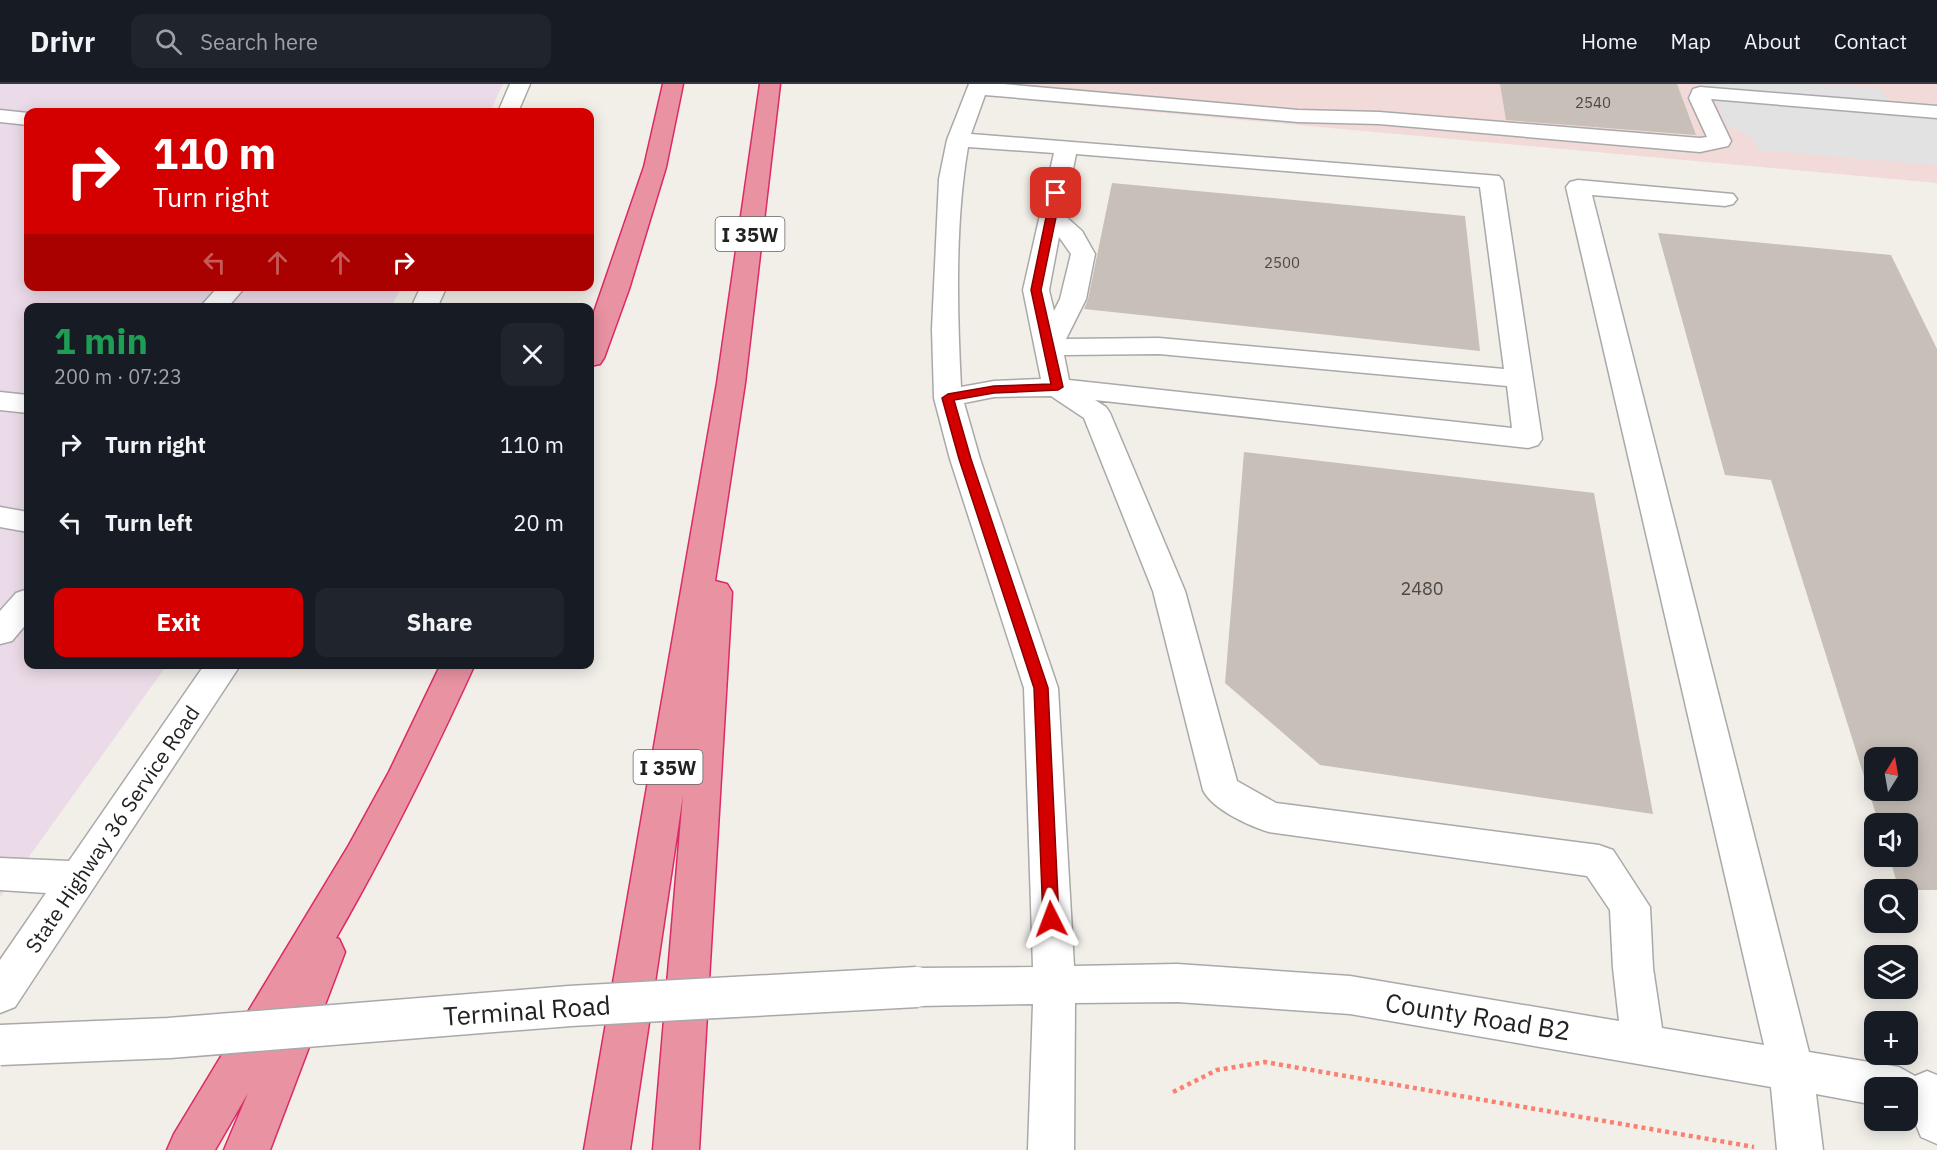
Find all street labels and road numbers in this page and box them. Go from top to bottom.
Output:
road number: I 35W [716,217,784,251]
street label: State Highway 36 Service Road [19,700,205,958]
road number: I 35W [634,750,702,784]
street label: County Road B2 [1383,985,1573,1047]
street label: Terminal Road [442,987,612,1033]

